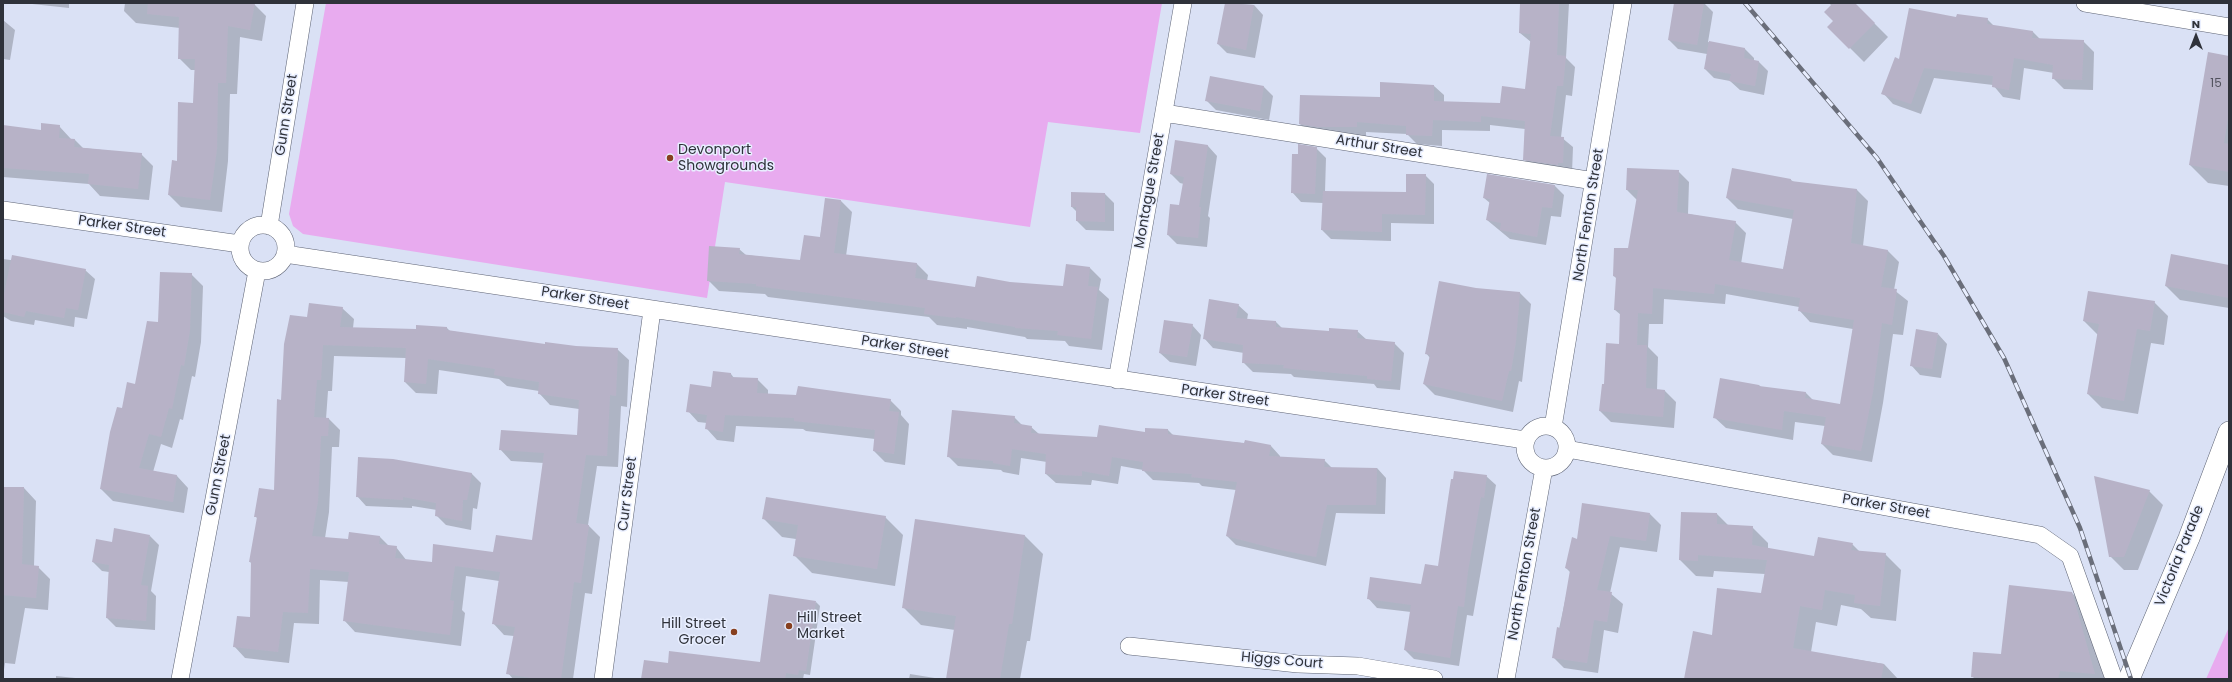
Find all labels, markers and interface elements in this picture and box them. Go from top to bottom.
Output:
north arrow [2176,16,2216,56]
text: N [2192,16,2200,32]
street label: Gunn Street [272,73,302,157]
house number: 15 [2210,77,2222,91]
street label: Montague Street [1132,132,1168,250]
street label: Arthur Street [1334,132,1424,162]
place label: Devonport Showgrounds [678,142,774,174]
street label: North Fenton Street [1570,147,1608,283]
marker: Devonport Showgrounds [665,153,675,163]
street label: Parker Street [77,213,167,241]
street label: Parker Street [540,284,630,314]
street label: Parker Street [860,333,950,363]
street label: Parker Street [1180,382,1270,410]
street label: Gunn Street [203,433,235,517]
street label: Curr Street [615,456,641,532]
street label: Parker Street [1841,491,1931,523]
street label: Victoria Parade [2152,503,2208,609]
street label: North Fenton Street [1505,506,1545,642]
place label: Hill Street Market [797,610,862,642]
place label: Hill Street Grocer [661,616,726,648]
marker: Hill Street Market [784,621,794,631]
marker: Hill Street Grocer [729,627,739,637]
street label: Higgs Court [1240,649,1324,673]

